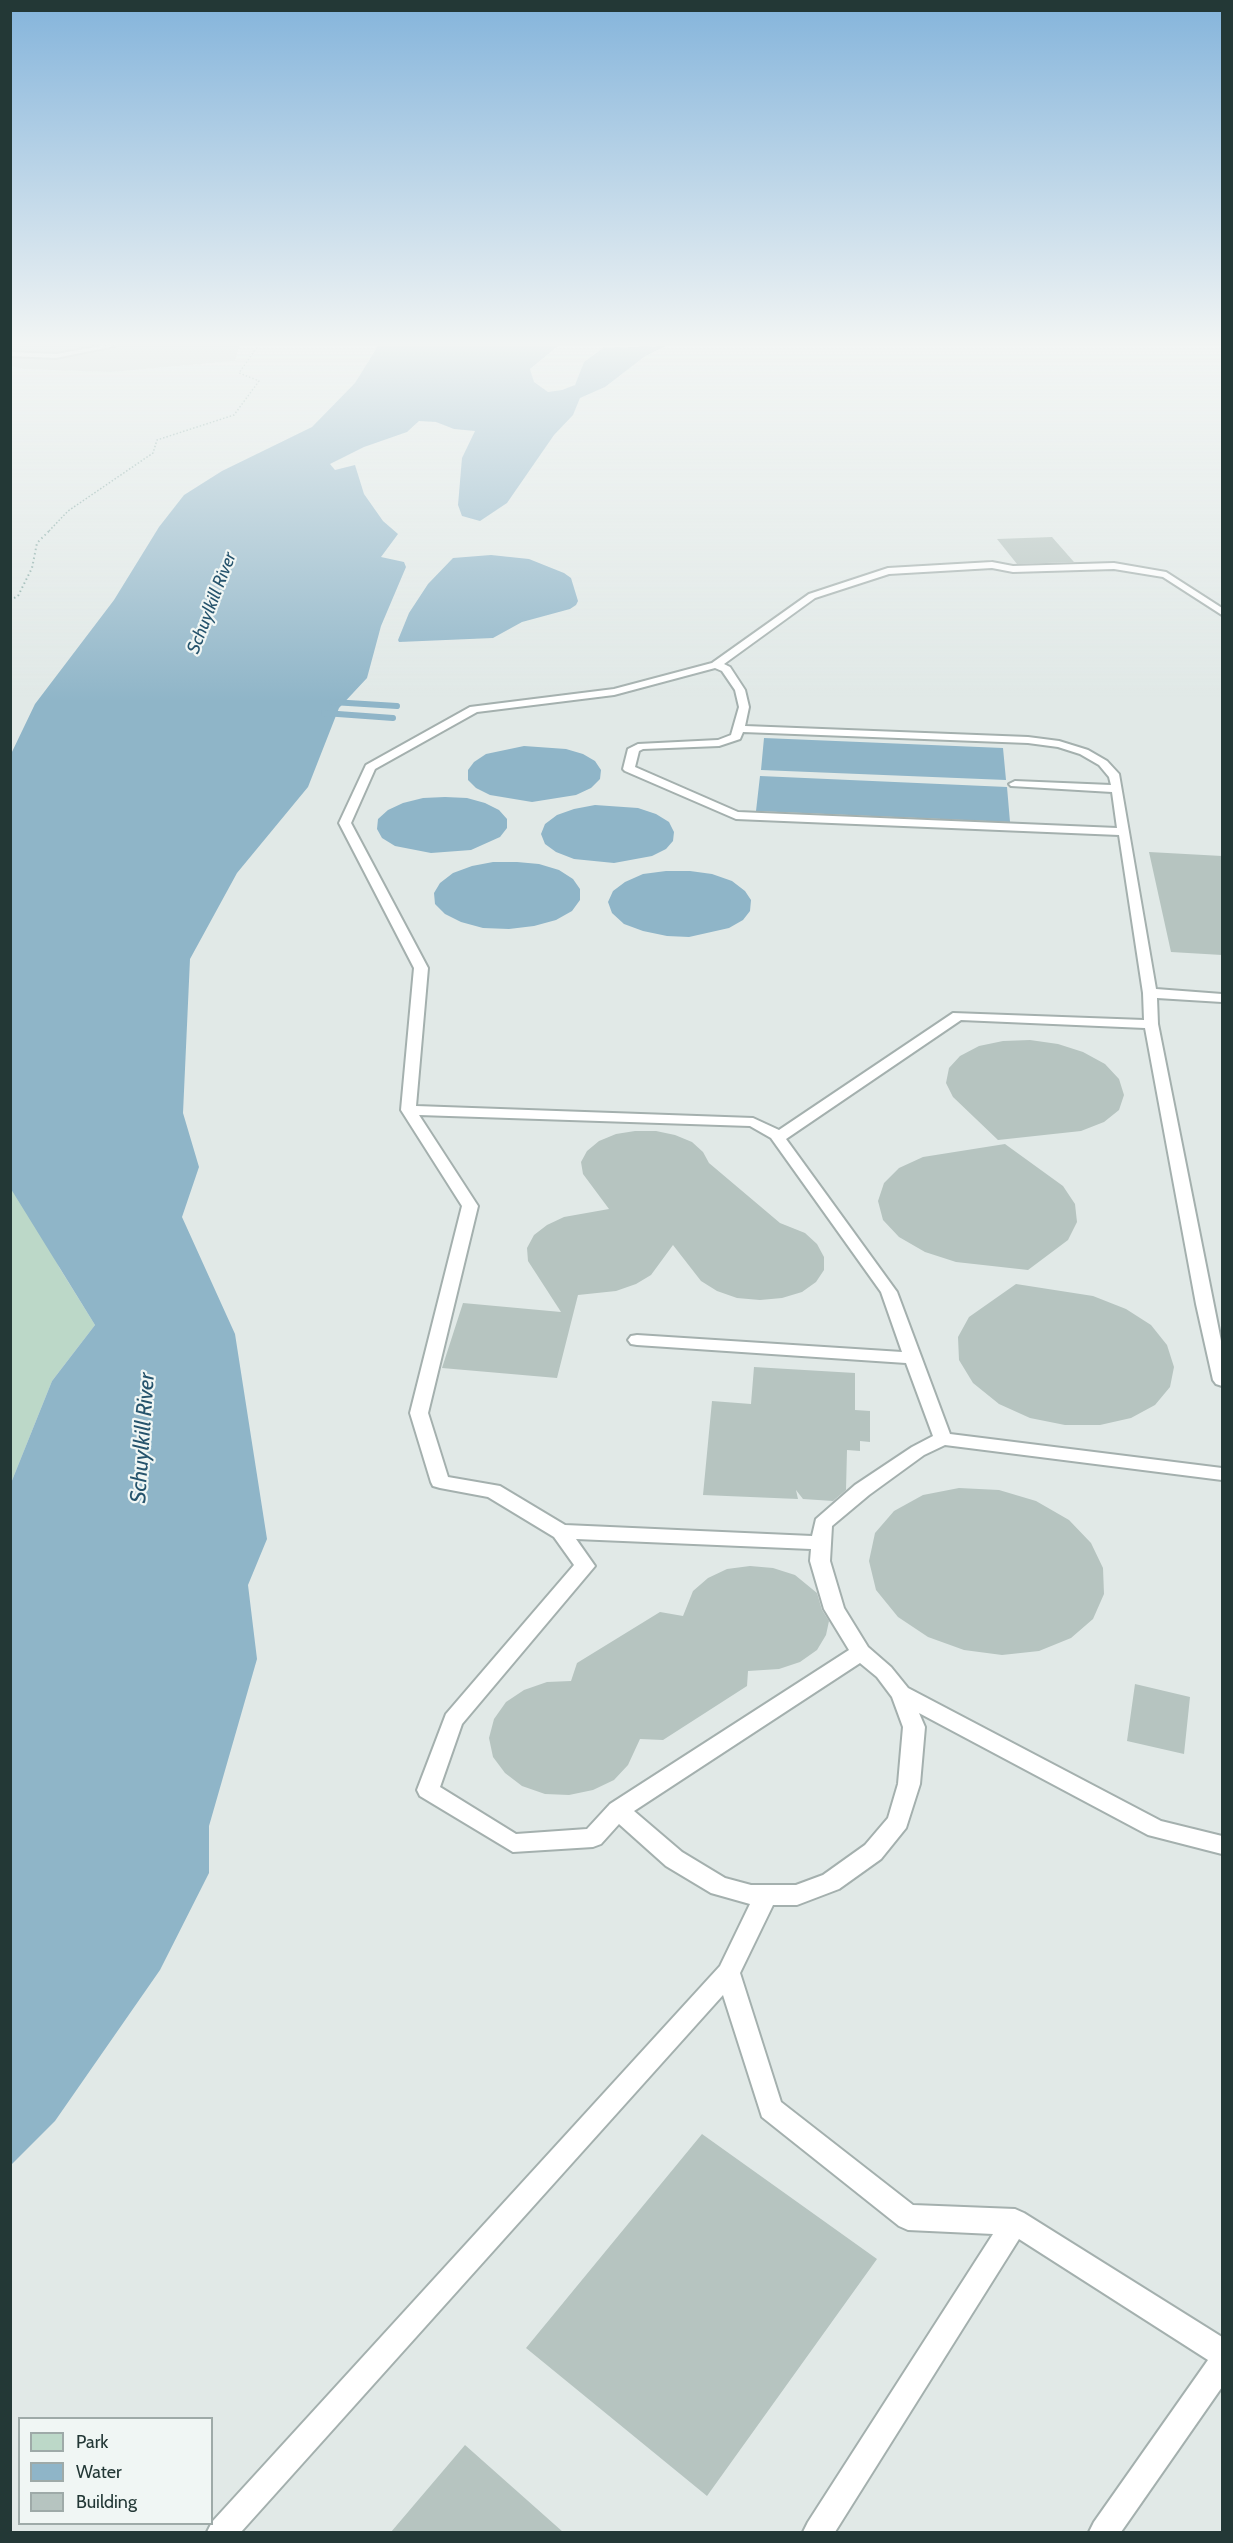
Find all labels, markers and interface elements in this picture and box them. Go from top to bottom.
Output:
water label: Schuylkill River [183,549,241,657]
water label: Schuylkill River [125,1372,161,1504]
legend [18,2417,213,2525]
text: Park [76,2431,108,2453]
text: Water [76,2461,122,2483]
text: Building [76,2491,137,2513]

